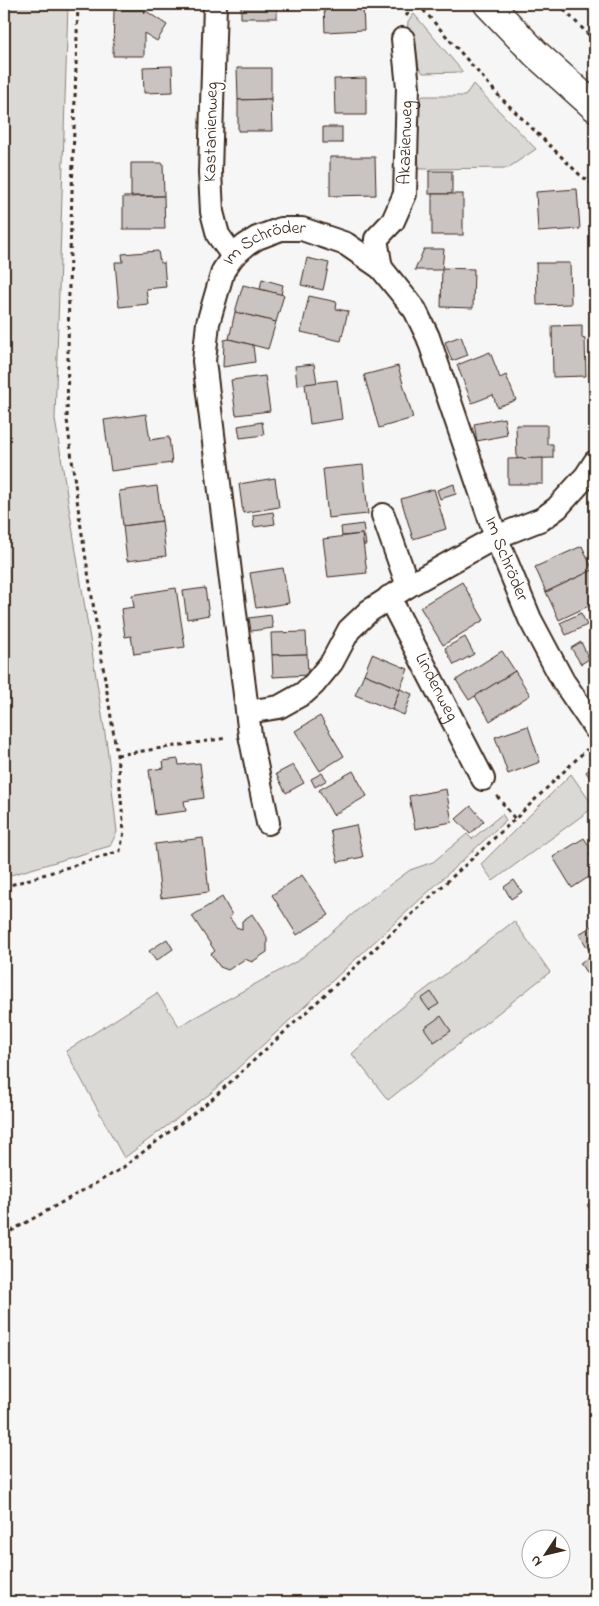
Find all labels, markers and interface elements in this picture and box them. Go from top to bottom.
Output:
street label: Kastanienweg [198,82,227,182]
street label: Akazienweg [392,100,422,185]
street label: Im Schröder [217,216,310,271]
street label: Im Schröder [477,513,535,606]
street label: Lindenweg [407,649,464,727]
north arrow [522,1528,572,1578]
text: N [525,1551,548,1570]

